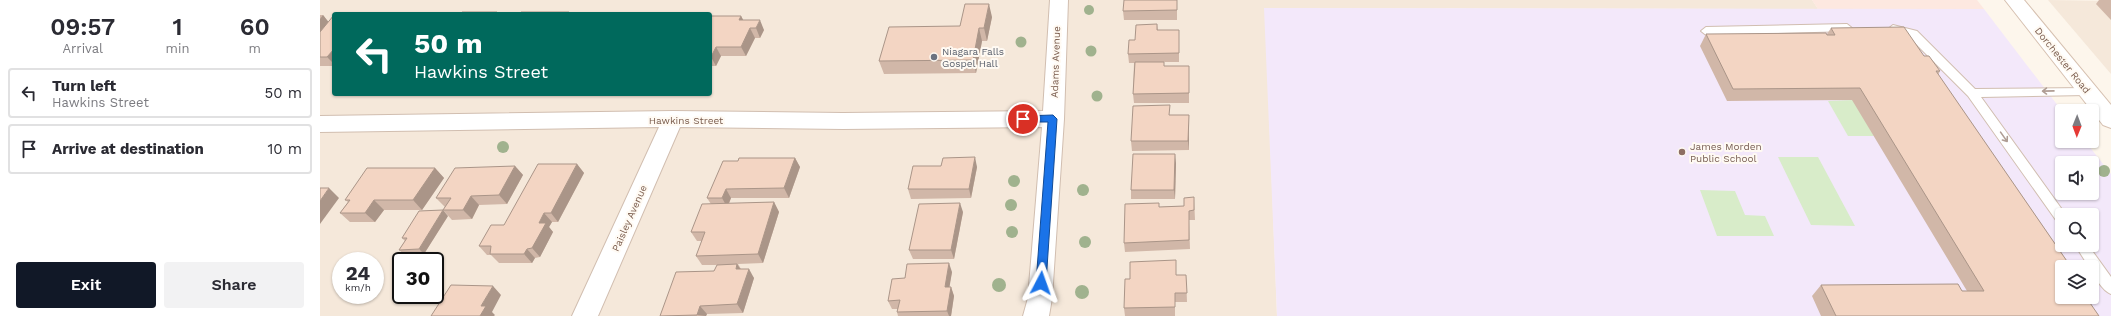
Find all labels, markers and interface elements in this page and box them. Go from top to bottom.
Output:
text: 09:57 [50,13,115,41]
text: 1 [172,13,182,41]
text: 60 [240,13,270,41]
street label: Dorchester Road [2033,25,2093,95]
street label: Adams Avenue [1049,26,1062,98]
text: 50 m [414,27,483,60]
icon: left [348,28,400,80]
text: Arrival [62,41,103,56]
text: min [166,41,189,56]
text: m [249,41,261,56]
place label: Niagara Falls Gospel Hall [942,46,1004,69]
marker: Niagara Falls Gospel Hall [929,52,939,62]
text: Hawkins Street [414,61,548,82]
text: Turn left [52,77,116,95]
icon: left [18,82,40,104]
text: 50 m [265,84,302,102]
one-way arrow [2042,87,2055,95]
text: Hawkins Street [52,95,149,110]
pin [1006,102,1040,136]
north arrow [2055,104,2099,148]
map controls [2055,104,2099,304]
icon: arrive [1012,108,1034,130]
street label: Hawkins Street [649,115,724,126]
one-way arrow [2000,132,2008,143]
icon: arrive [18,138,40,160]
text: Arrive at destination [52,140,204,158]
text: 10 m [267,140,302,158]
place label: James Morden Public School [1690,141,1762,164]
marker: James Morden Public School [1677,147,1687,157]
button: sound [2055,156,2099,200]
street label: Paisley Avenue [610,183,649,253]
button: search [2055,208,2099,252]
speed limit sign: 30 [392,252,444,304]
button: layers [2055,260,2099,304]
text: 24 [346,261,370,285]
button: Exit [16,262,156,308]
button: Share [164,262,304,308]
position arrow [1020,262,1062,304]
text: km/h [345,282,371,293]

